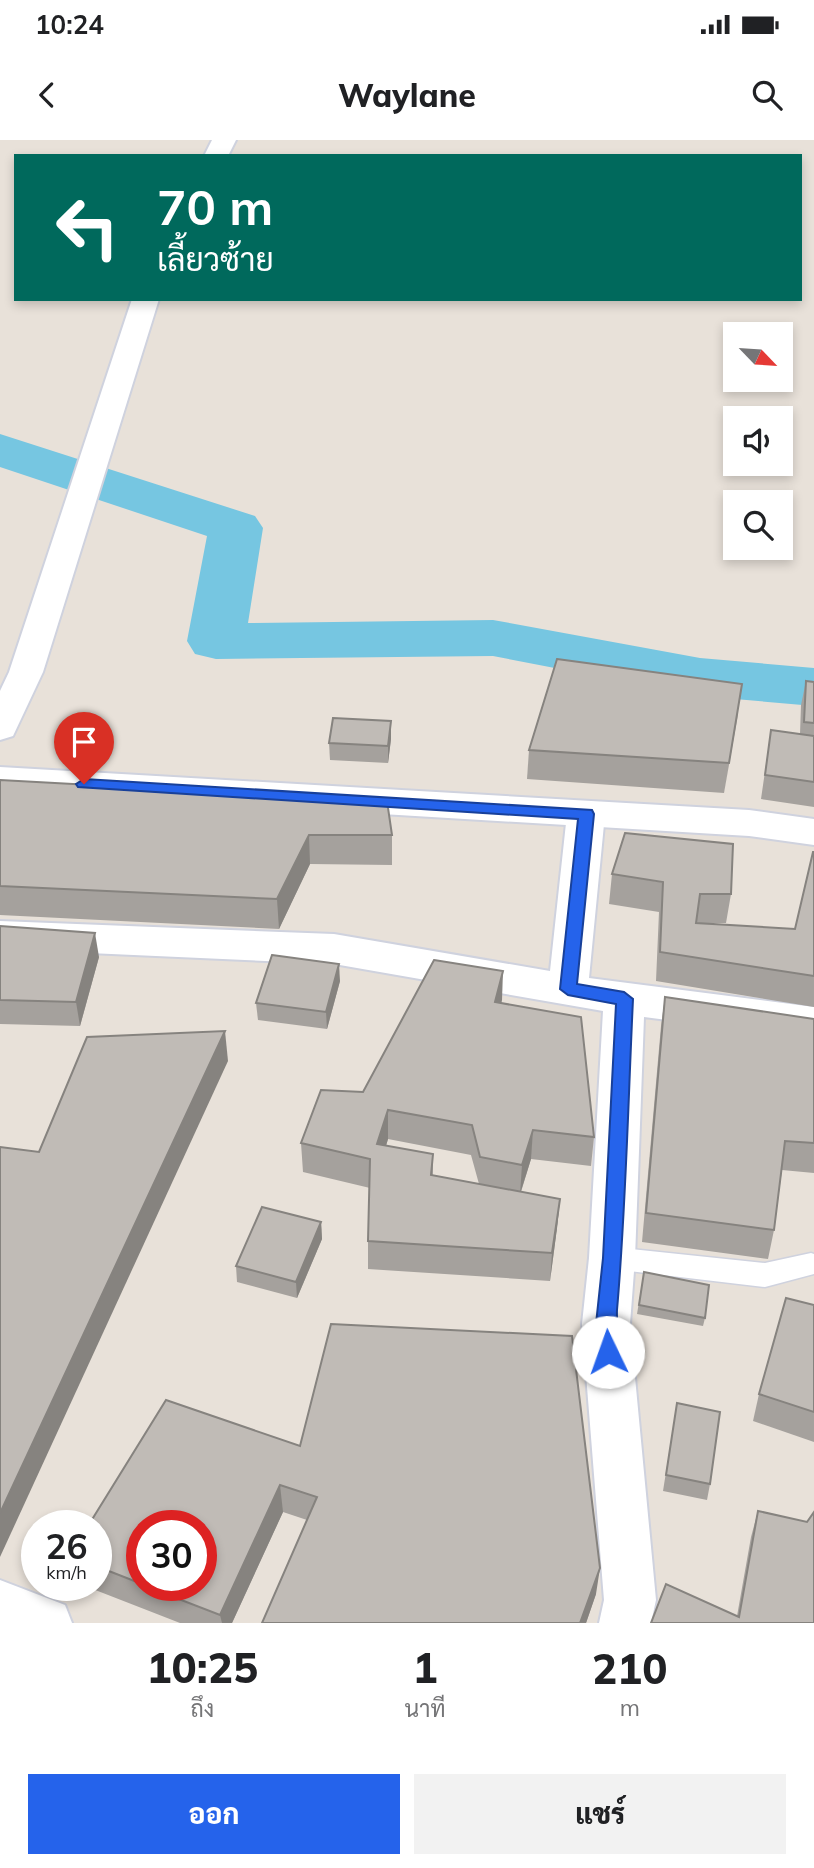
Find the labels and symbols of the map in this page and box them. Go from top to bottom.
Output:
north arrow [723,322,793,392]
pin [54,712,114,784]
position arrow [571,1315,645,1389]
speed limit sign: 30 [126,1510,217,1601]

